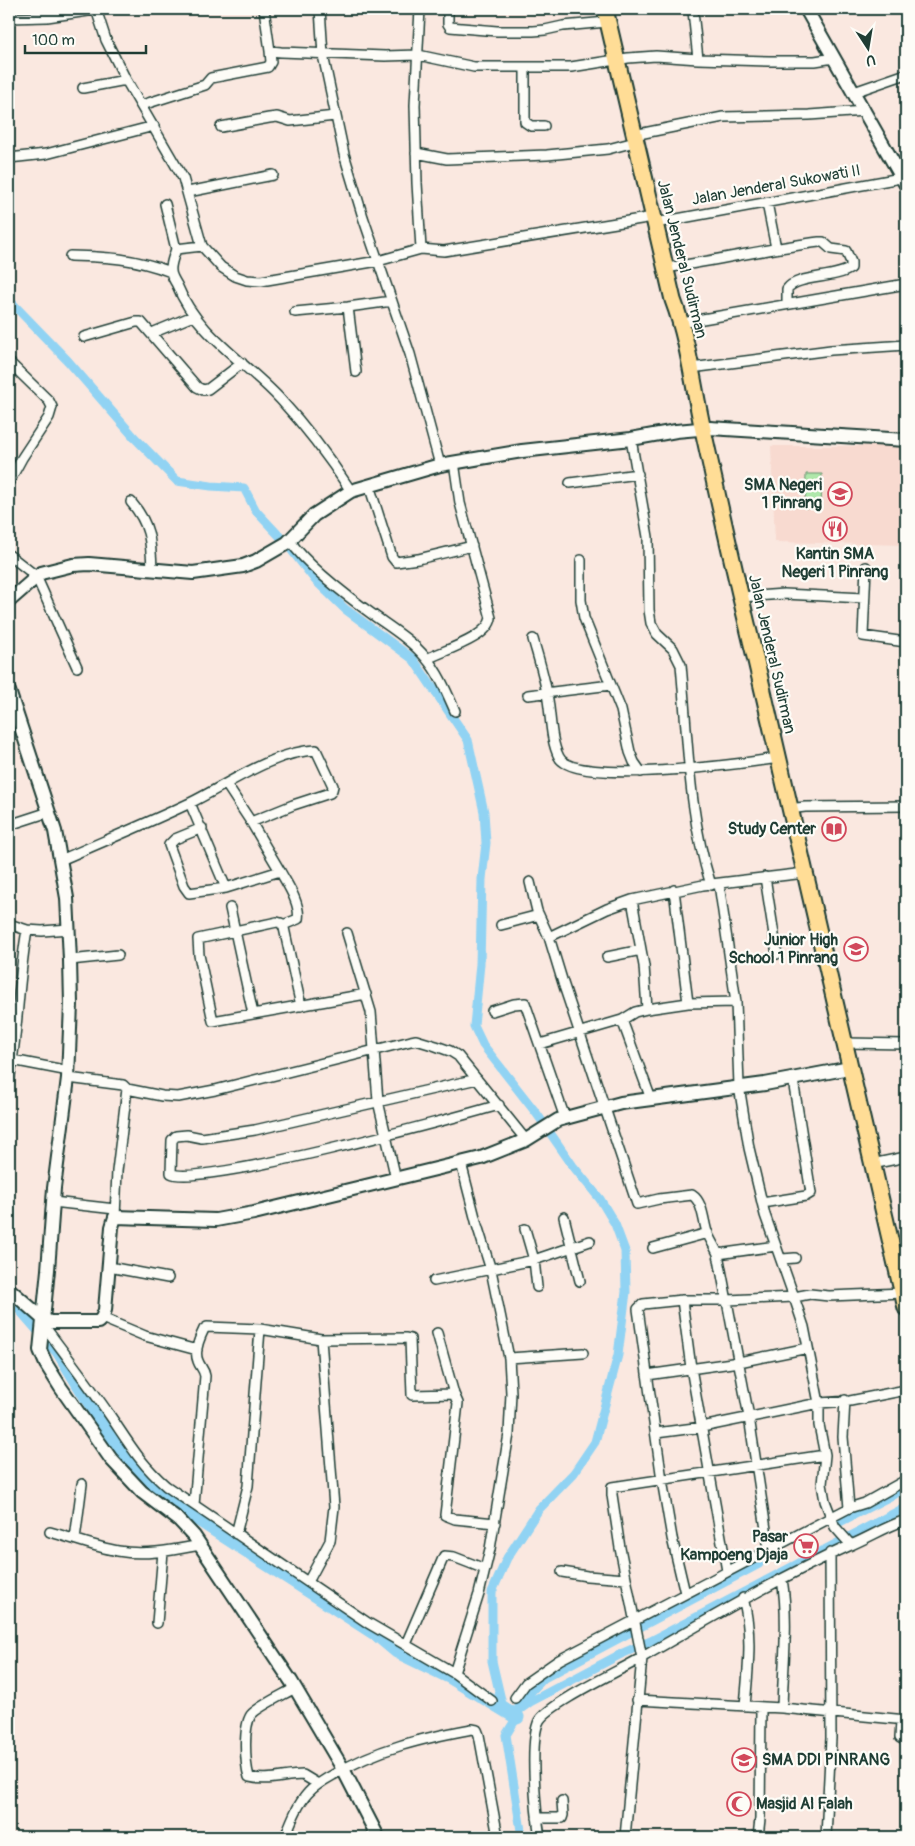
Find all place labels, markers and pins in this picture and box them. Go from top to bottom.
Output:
place label: SMA Negeri 1 Pinrang [744,475,822,513]
school or university icon: SMA Negeri 1 Pinrang [827,481,853,507]
restaurant icon: Kantin SMA Negeri 1 Pinrang [822,516,848,542]
place label: Kantin SMA Negeri 1 Pinrang [782,544,888,582]
library icon: Study Center [821,816,847,842]
place label: Study Center [728,819,816,839]
place label: Junior High School 1 Pinrang [728,930,838,968]
school or university icon: Junior High School 1 Pinrang [843,936,869,962]
place label: Pasar Kampoeng Djaja [680,1527,789,1565]
supermarket icon: Pasar Kampoeng Djaja [793,1533,819,1559]
school or university icon: SMA DDI PINRANG [731,1747,757,1773]
place label: SMA DDI PINRANG [762,1750,890,1770]
mosque icon: Masjid Al Falah [726,1791,752,1817]
place label: Masjid Al Falah [756,1794,853,1814]

